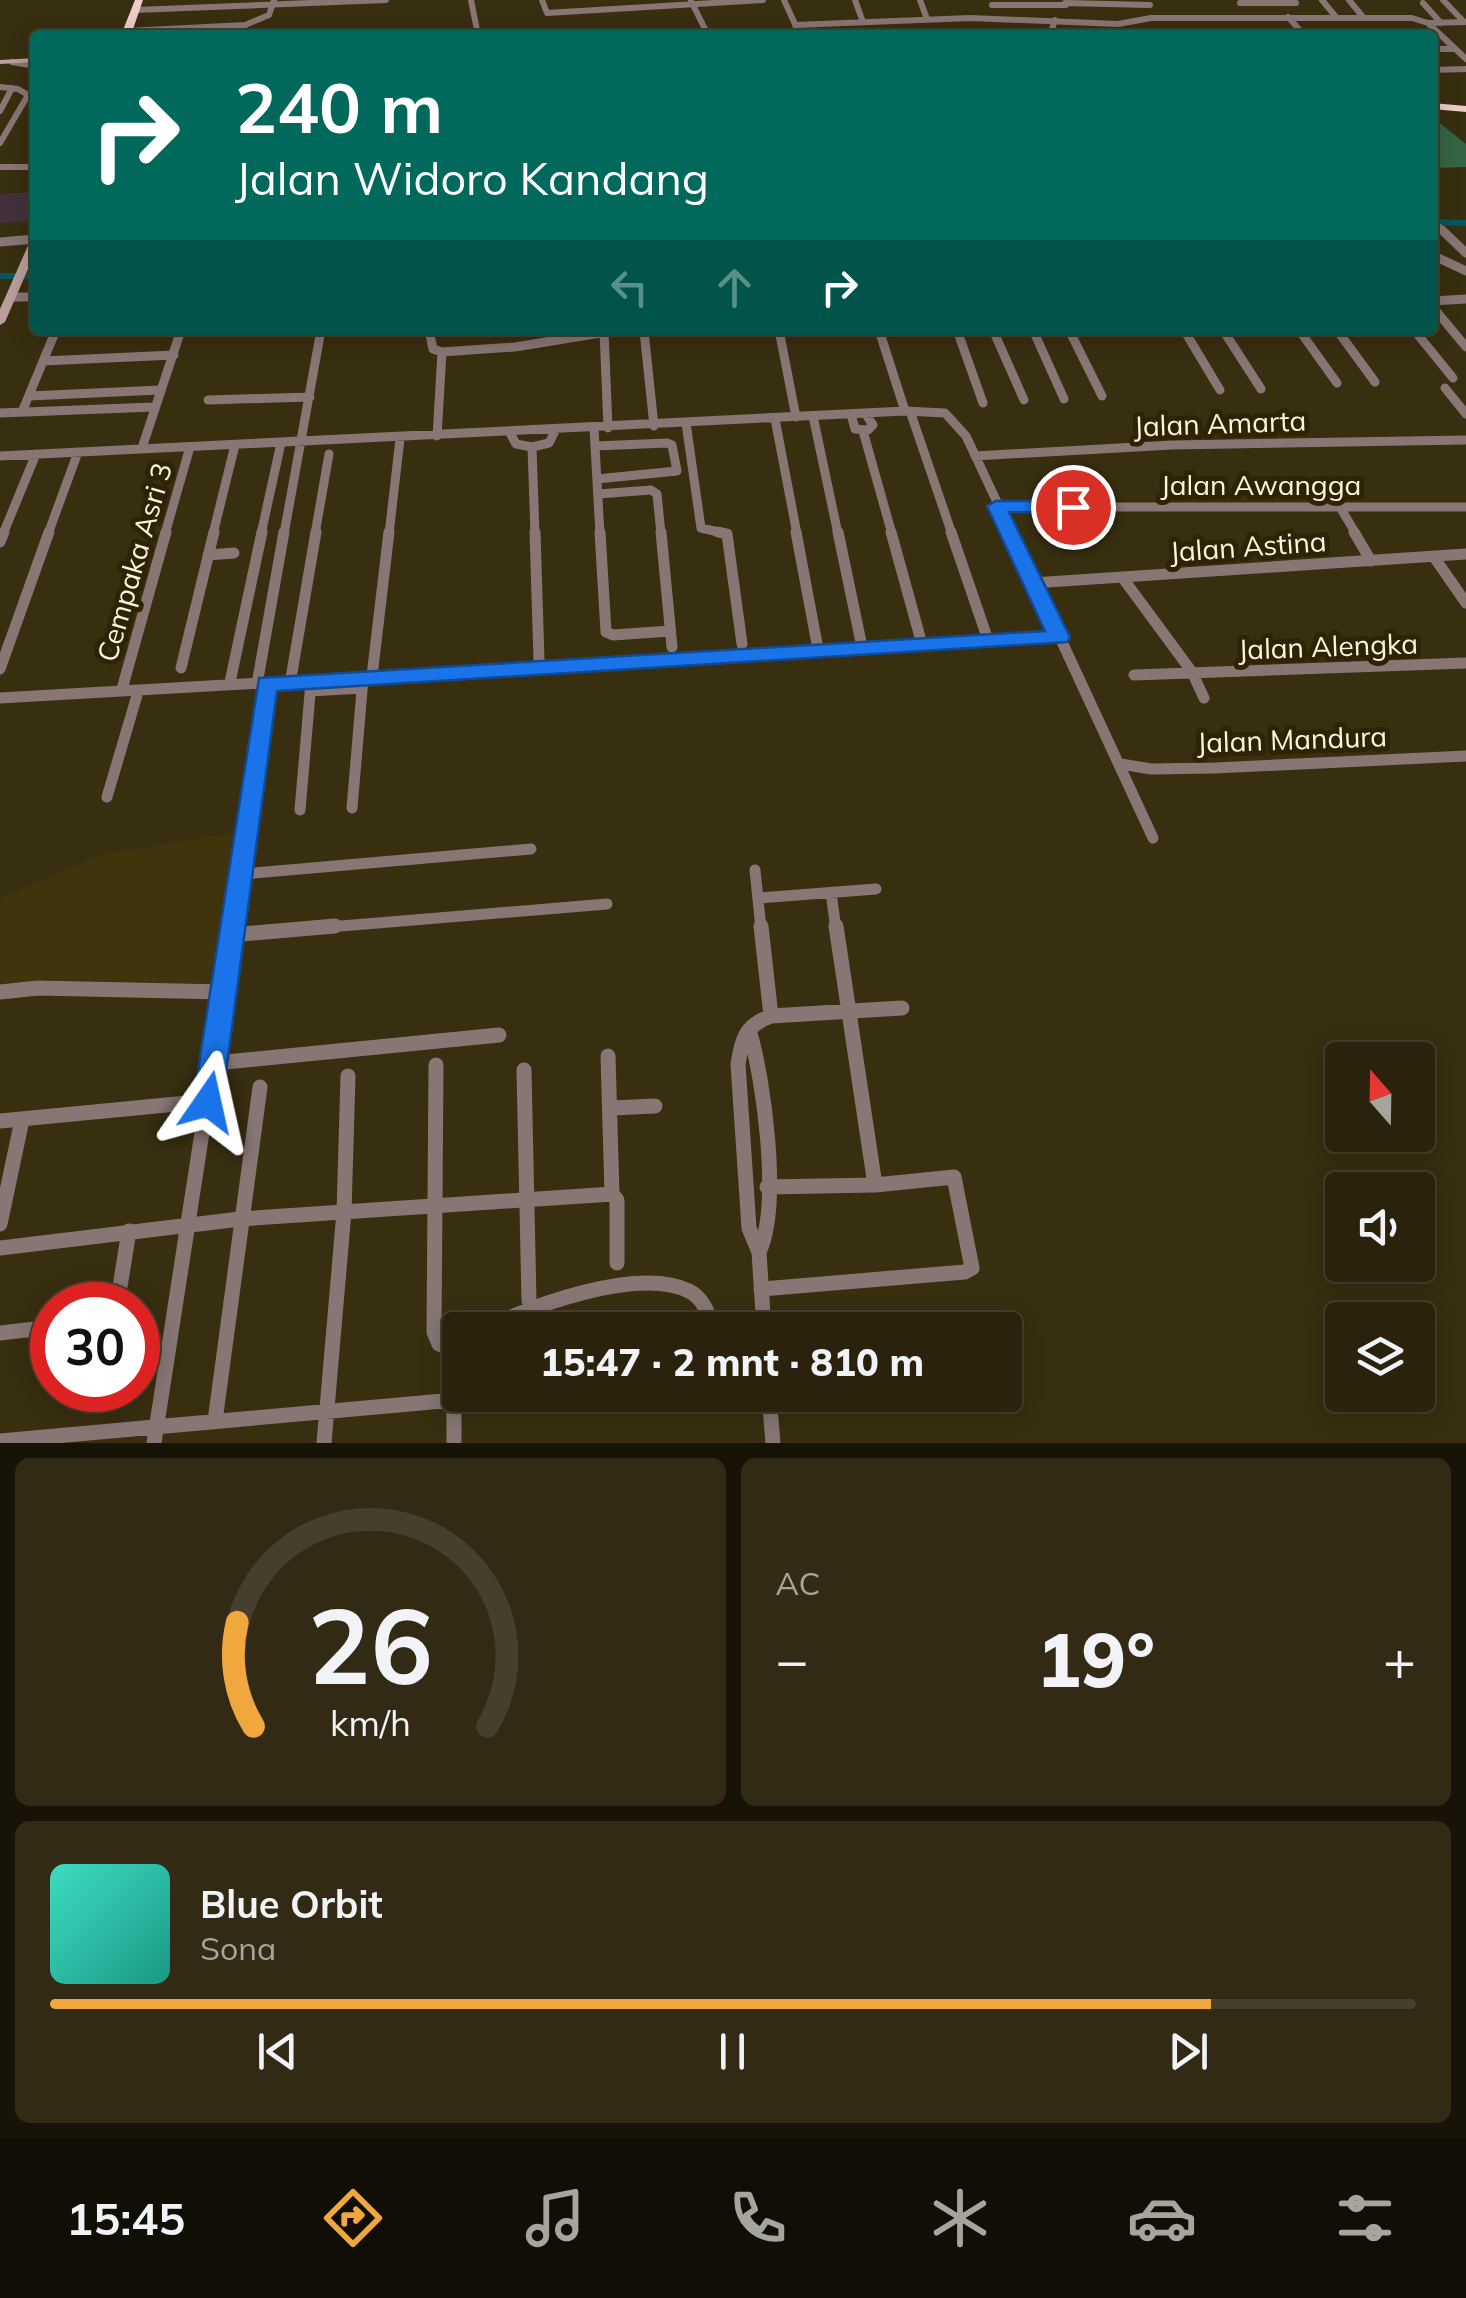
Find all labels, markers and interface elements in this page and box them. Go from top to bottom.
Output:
text: 240 m [235,63,443,151]
icon: right [70,70,200,200]
text: Jalan Widoro Kandang [235,150,709,206]
icon: left [602,260,657,315]
icon: ahead [707,260,762,315]
icon: right [812,260,867,315]
street label: Jalan Amarta [1133,402,1307,444]
street label: Cempaka Asri 3 [89,459,179,665]
pin [1031,465,1116,550]
street label: Jalan Awangga [1161,467,1361,502]
icon: arrive [1046,480,1101,535]
street label: Jalan Astina [1168,523,1328,569]
street label: Jalan Alengka [1237,625,1419,667]
street label: Jalan Mandura [1196,718,1388,760]
north arrow [1325,1042,1435,1152]
map controls [1325,1042,1435,1412]
position arrow [156,1050,260,1154]
button: sound [1325,1172,1435,1282]
speed limit sign: 30 [30,1282,160,1412]
button: layers [1325,1302,1435,1412]
text: 15:47 · 2 mnt · 810 m [540,1338,924,1386]
text: AC [776,1563,821,1603]
text: 26 [308,1579,433,1710]
text: 19° [1036,1612,1155,1706]
text: − [776,1625,809,1694]
text: + [1383,1625,1416,1694]
text: km/h [330,1700,411,1745]
text: Blue Orbit [200,1880,383,1928]
text: Sona [200,1928,276,1968]
icon: previous [250,2024,305,2079]
icon: pause [705,2024,760,2079]
icon: next [1161,2024,1216,2079]
icon: directions [318,2183,388,2253]
icon: music [520,2183,590,2253]
icon: phone [723,2183,793,2253]
icon: climate [925,2183,995,2253]
icon: car [1127,2183,1197,2253]
icon: filters [1330,2183,1400,2253]
text: 15:45 [66,2190,185,2246]

